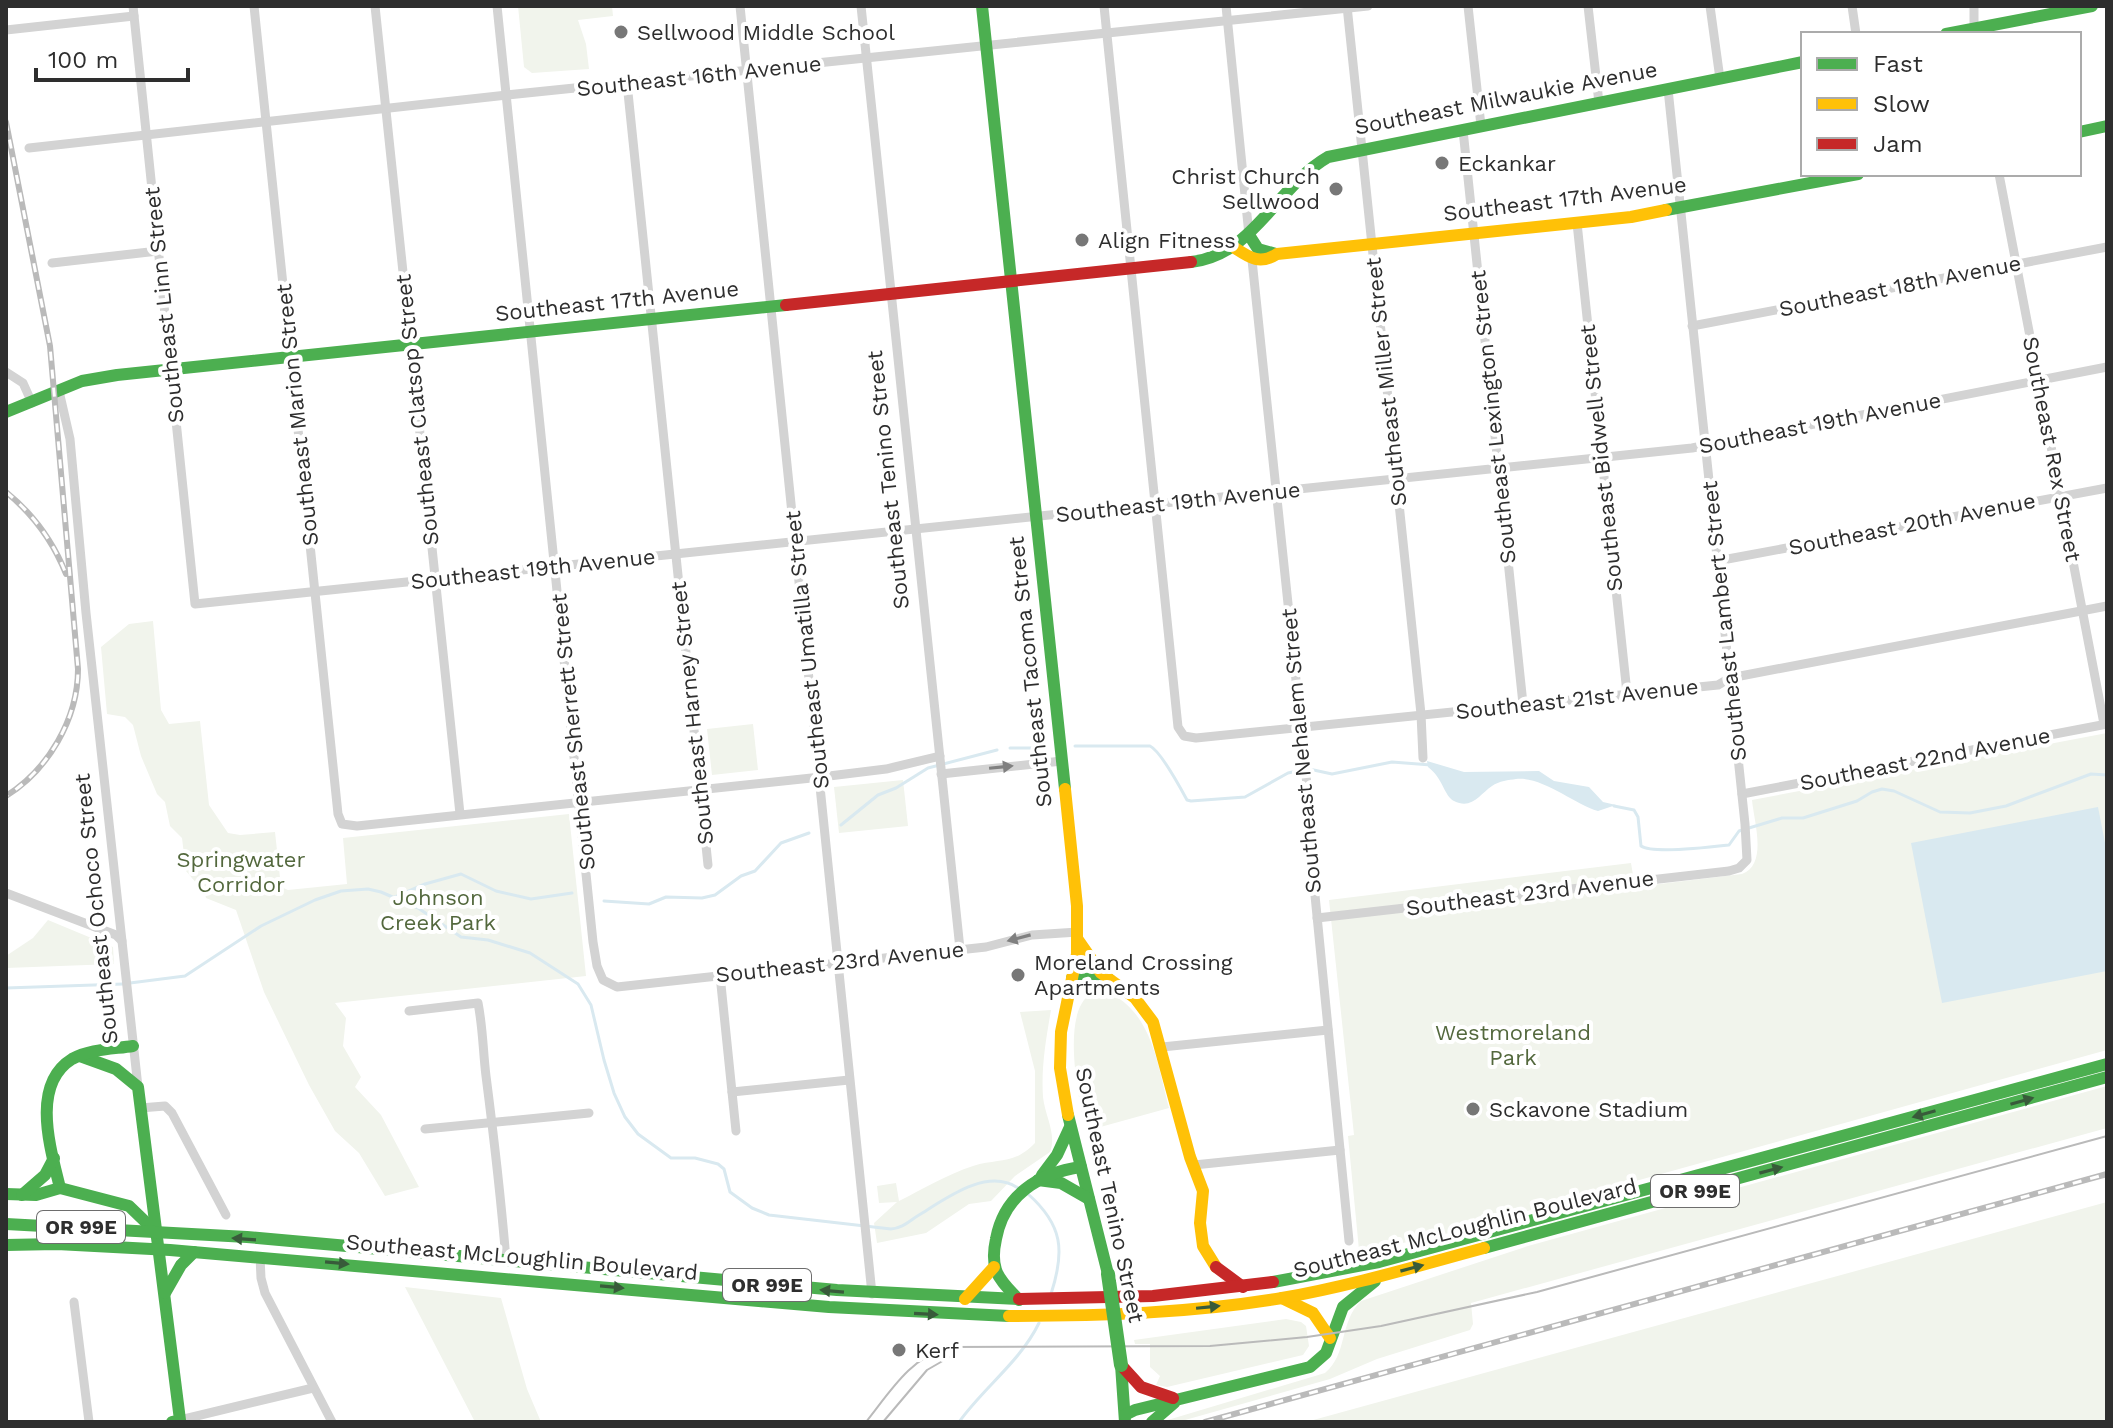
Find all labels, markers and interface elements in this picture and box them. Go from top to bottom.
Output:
place label: Sellwood Middle School [637,20,895,45]
marker: Sellwood Middle School [612,23,630,41]
scale bar [36,32,188,82]
legend [1801,32,2081,176]
text: 100 m [48,46,118,74]
text: Fast [1873,50,1923,78]
street label: Southeast 16th Avenue [575,51,823,101]
street label: Southeast Milwaukie Avenue [1353,56,1659,140]
text: Slow [1873,90,1930,118]
text: Jam [1873,130,1923,158]
place label: Eckankar [1458,151,1556,176]
marker: Eckankar [1433,154,1451,172]
place label: Christ Church Sellwood [1171,164,1320,214]
street label: Southeast 17th Avenue [1442,172,1688,226]
marker: Christ Church Sellwood [1327,180,1345,198]
street label: Southeast Linn Street [139,186,189,424]
place label: Align Fitness [1098,228,1236,253]
marker: Align Fitness [1073,231,1091,249]
street label: Southeast 18th Avenue [1777,250,2023,322]
street label: Southeast Miller Street [1360,256,1412,508]
street label: Southeast Lexington Street [1465,269,1521,565]
street label: Southeast Clatsop Street [390,273,444,547]
street label: Southeast 17th Avenue [494,276,740,326]
street label: Southeast Marion Street [271,283,323,547]
street label: Southeast Bidwell Street [1575,323,1627,593]
street label: Southeast Rex Street [2018,334,2086,564]
street label: Southeast Tenino Street [862,349,914,611]
street label: Southeast 19th Avenue [1697,387,1943,459]
street label: Southeast 19th Avenue [1054,477,1302,527]
street label: Southeast Lambert Street [1697,480,1751,762]
street label: Southeast 20th Avenue [1786,488,2038,560]
street label: Southeast Umatilla Street [780,510,834,790]
street label: Southeast Tacoma Street [1003,535,1057,809]
street label: Southeast 19th Avenue [409,544,657,594]
street label: Southeast Harney Street [666,580,718,846]
street label: Southeast Sherrett Street [546,592,600,872]
street label: Southeast Nehalem Street [1276,607,1326,895]
street label: Southeast 21st Avenue [1454,674,1700,724]
street label: Southeast 22nd Avenue [1798,722,2052,796]
one-way arrow [989,761,1014,774]
street label: Southeast Ochoco Street [69,772,123,1046]
park label: Springwater Corridor [177,847,305,897]
street label: Southeast 23rd Avenue [1405,865,1655,921]
park label: Johnson Creek Park [380,885,496,935]
one-way arrow [1006,933,1031,945]
street label: Southeast 23rd Avenue [715,937,965,987]
place label: Moreland Crossing Apartments [1034,950,1233,1000]
marker: Moreland Crossing Apartments [1009,966,1027,984]
park label: Westmoreland Park [1435,1020,1591,1070]
street label: Southeast Tenino Street [1071,1065,1149,1325]
one-way arrow [2010,1094,2034,1107]
place label: Sckavone Stadium [1489,1097,1688,1122]
marker: Sckavone Stadium [1464,1100,1482,1118]
one-way arrow [1911,1108,1935,1121]
one-way arrow [1759,1164,1784,1176]
street label: Southeast McLoughlin Boulevard [1291,1173,1639,1283]
road number: OR 99E [1651,1175,1739,1207]
road number: OR 99E [37,1211,125,1243]
street label: Southeast McLoughlin Boulevard [345,1229,699,1285]
one-way arrow [231,1232,256,1245]
one-way arrow [325,1257,350,1270]
one-way arrow [1400,1262,1425,1274]
road number: OR 99E [723,1269,811,1301]
one-way arrow [600,1281,625,1294]
one-way arrow [819,1284,844,1297]
one-way arrow [1195,1301,1220,1314]
one-way arrow [914,1308,939,1321]
place label: Kerf [915,1338,959,1363]
marker: Kerf [890,1341,908,1359]

